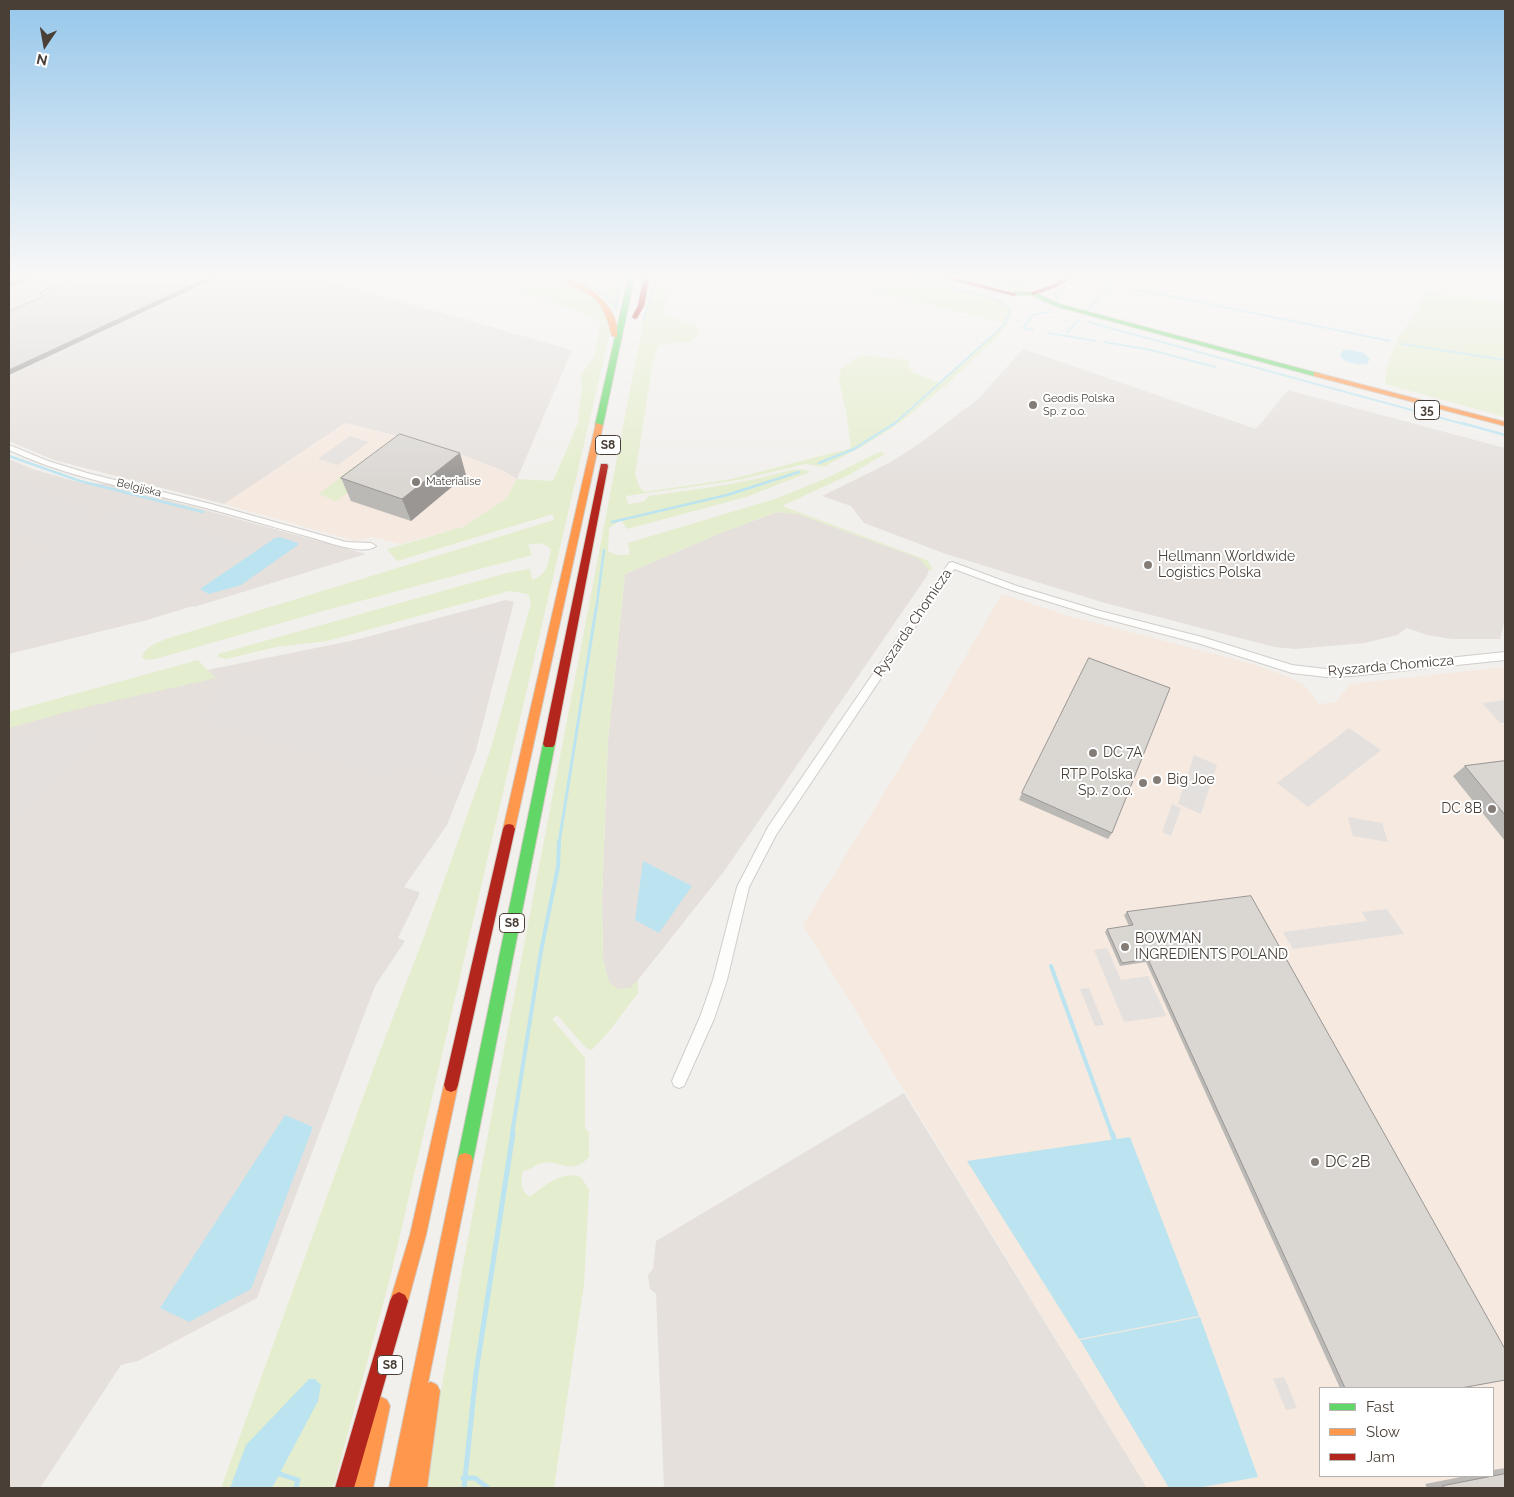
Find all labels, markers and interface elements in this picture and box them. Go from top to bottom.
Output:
north arrow [20,20,70,70]
text: N [35,51,49,69]
place label: Geodis Polska Sp. z o.o. [1043,392,1115,418]
marker: Geodis Polska Sp. z o.o. [1027,399,1039,411]
road number: 35 [1414,400,1440,420]
road number: S8 [596,436,620,454]
place label: Materialise [426,475,481,489]
street label: Belgijska [115,476,163,500]
marker: Materialise [410,476,422,488]
place label: Hellmann Worldwide Logistics Polska [1158,549,1295,582]
marker: Hellmann Worldwide Logistics Polska [1142,559,1154,571]
street label: Ryszarda Chomicza [871,566,955,680]
street label: Ryszarda Chomicza [1327,652,1455,680]
place label: DC 7A [1103,745,1143,761]
marker: DC 7A [1087,747,1099,759]
place label: RTP Polska Sp. z o.o. [1061,767,1133,800]
place label: Big Joe [1167,772,1215,788]
marker: Big Joe [1151,774,1163,786]
marker: RTP Polska Sp. z o.o. [1137,777,1149,789]
place label: DC 8B [1441,801,1482,817]
marker: DC 8B [1486,803,1498,815]
road number: S8 [500,914,524,932]
place label: BOWMAN INGREDIENTS POLAND [1135,931,1288,964]
marker: BOWMAN INGREDIENTS POLAND [1119,941,1131,953]
place label: DC 2B [1325,1152,1370,1172]
marker: DC 2B [1309,1156,1321,1168]
road number: S8 [378,1356,402,1374]
legend [1319,1387,1494,1477]
text: Fast [1366,1398,1394,1416]
text: Slow [1366,1423,1400,1441]
text: Jam [1366,1448,1395,1466]

